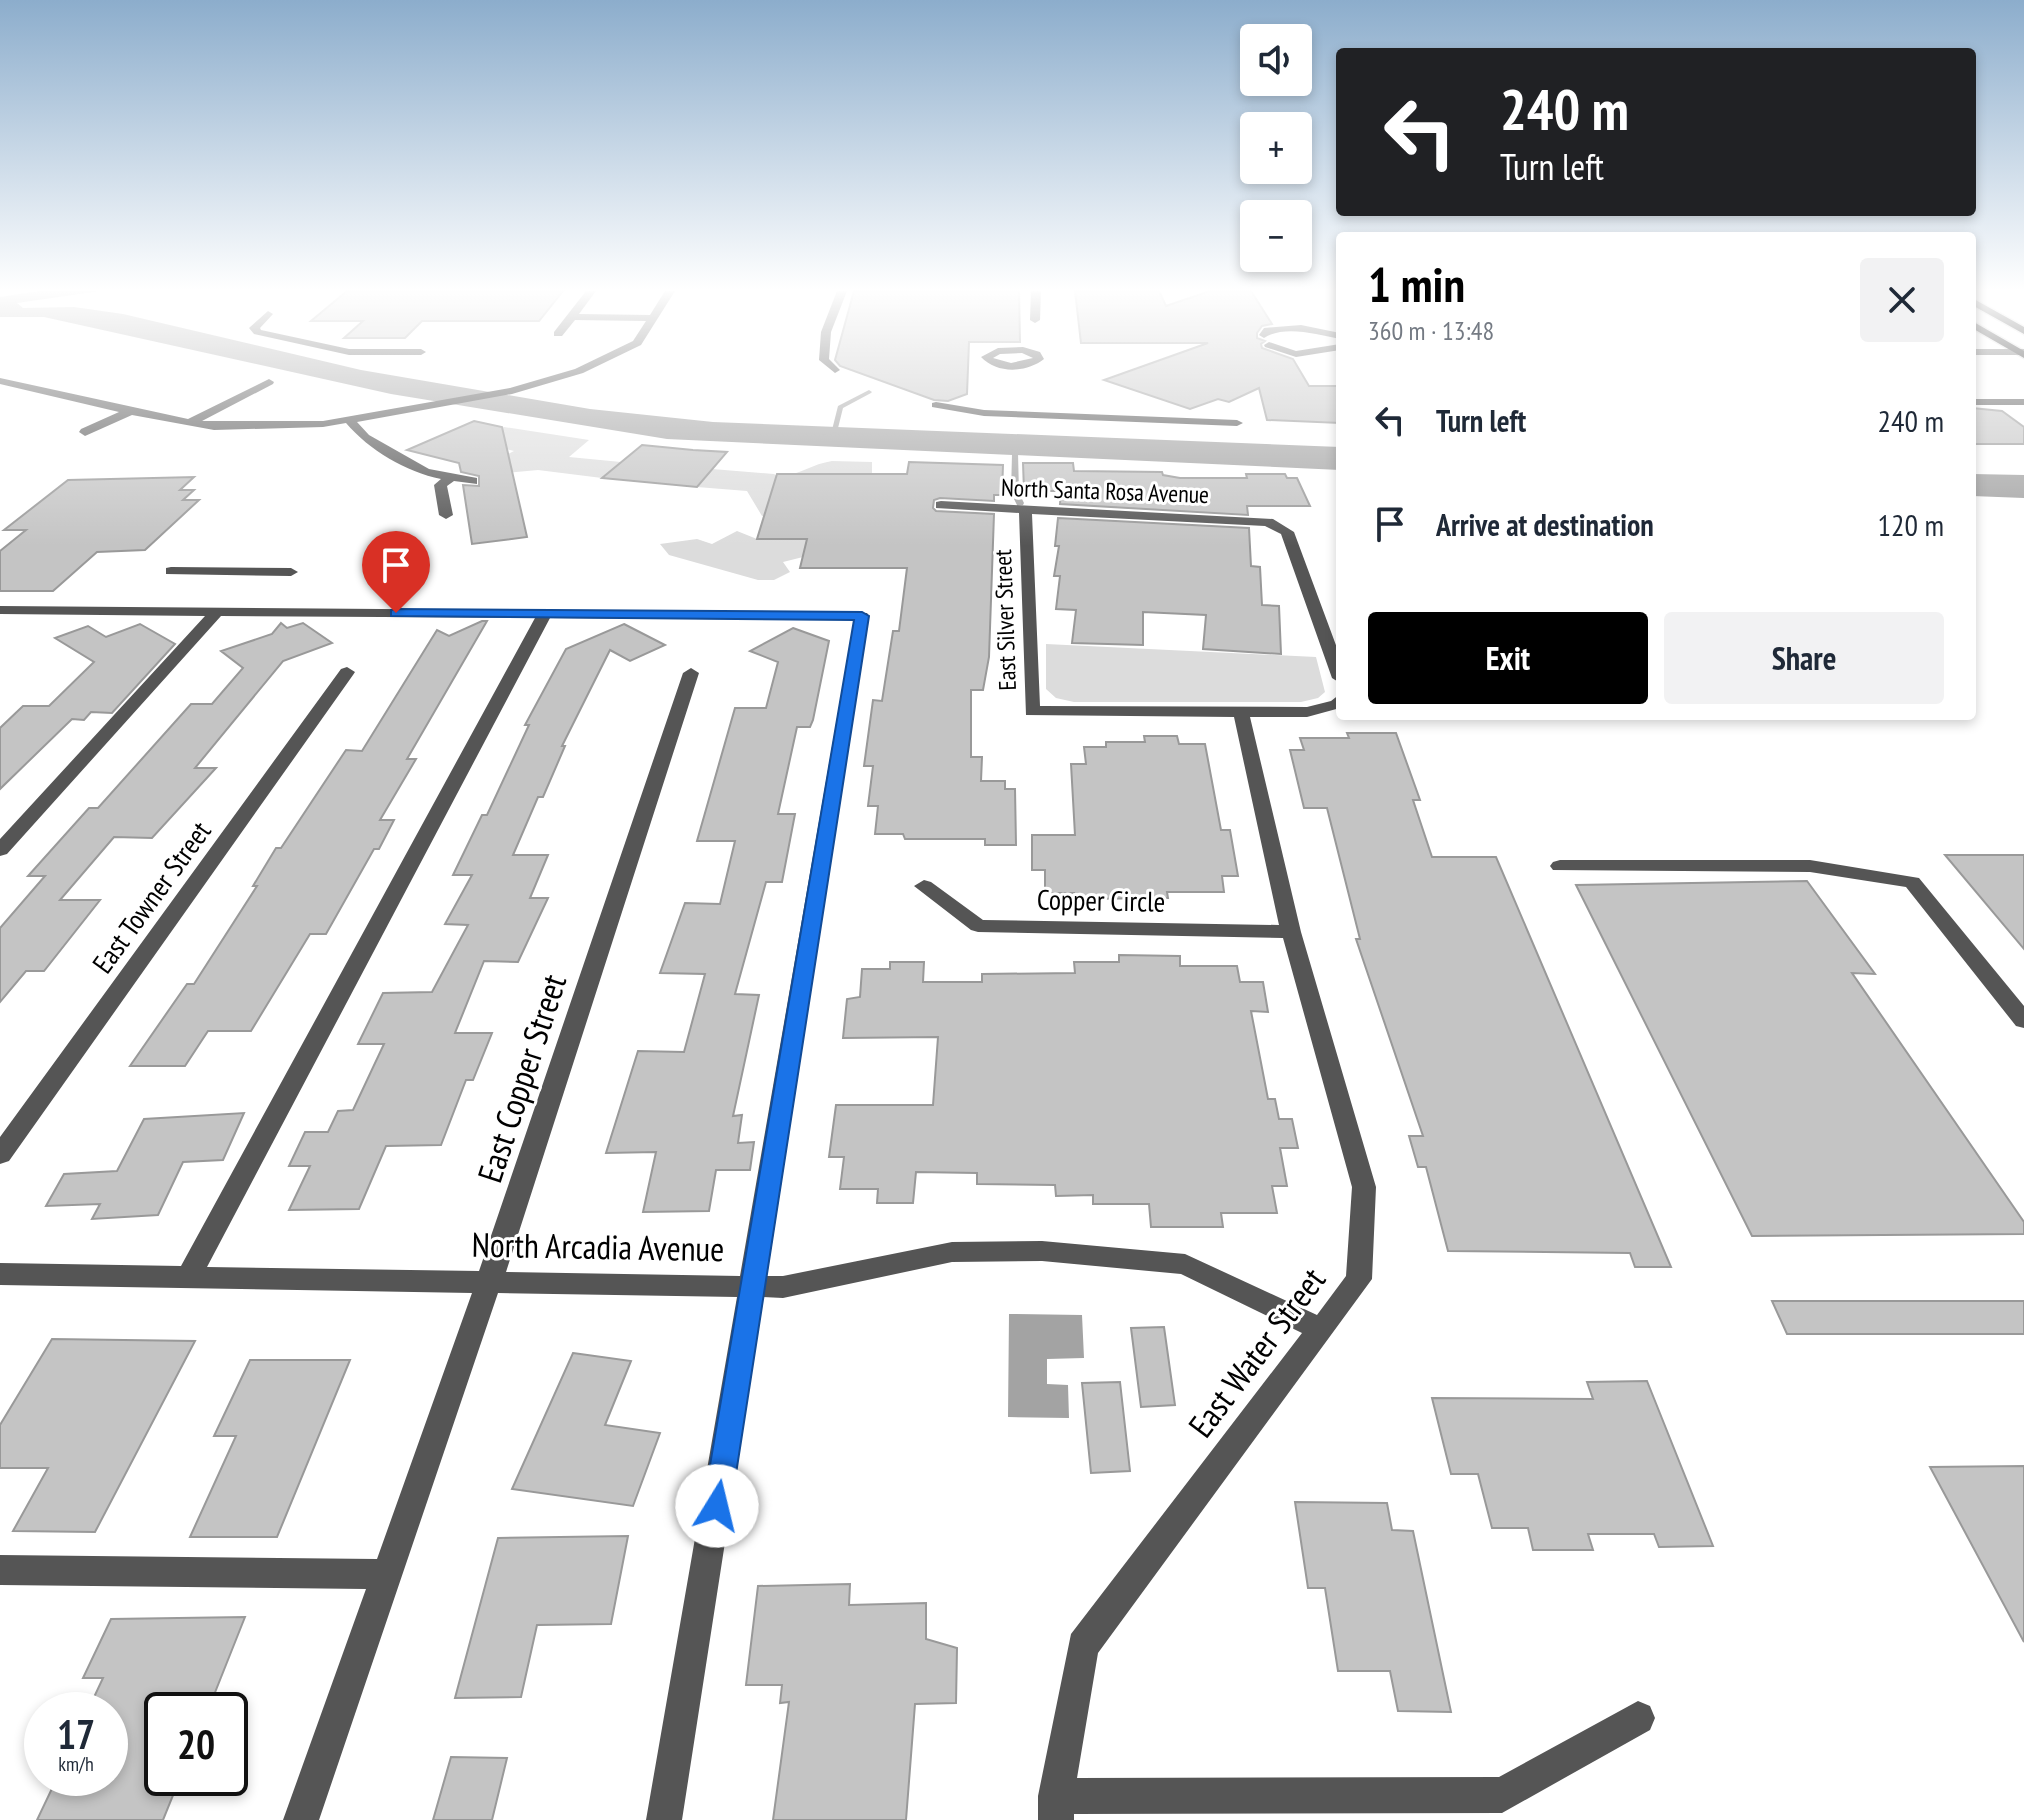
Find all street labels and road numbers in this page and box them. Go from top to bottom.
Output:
street label: North Santa Rosa Avenue [1000,472,1210,510]
street label: East Silver Street [987,548,1023,691]
street label: East Towner Street [83,813,219,980]
street label: Copper Circle [1037,880,1165,920]
street label: East Copper Street [467,968,576,1188]
street label: North Arcadia Avenue [471,1222,725,1270]
street label: East Water Street [1178,1258,1334,1446]

